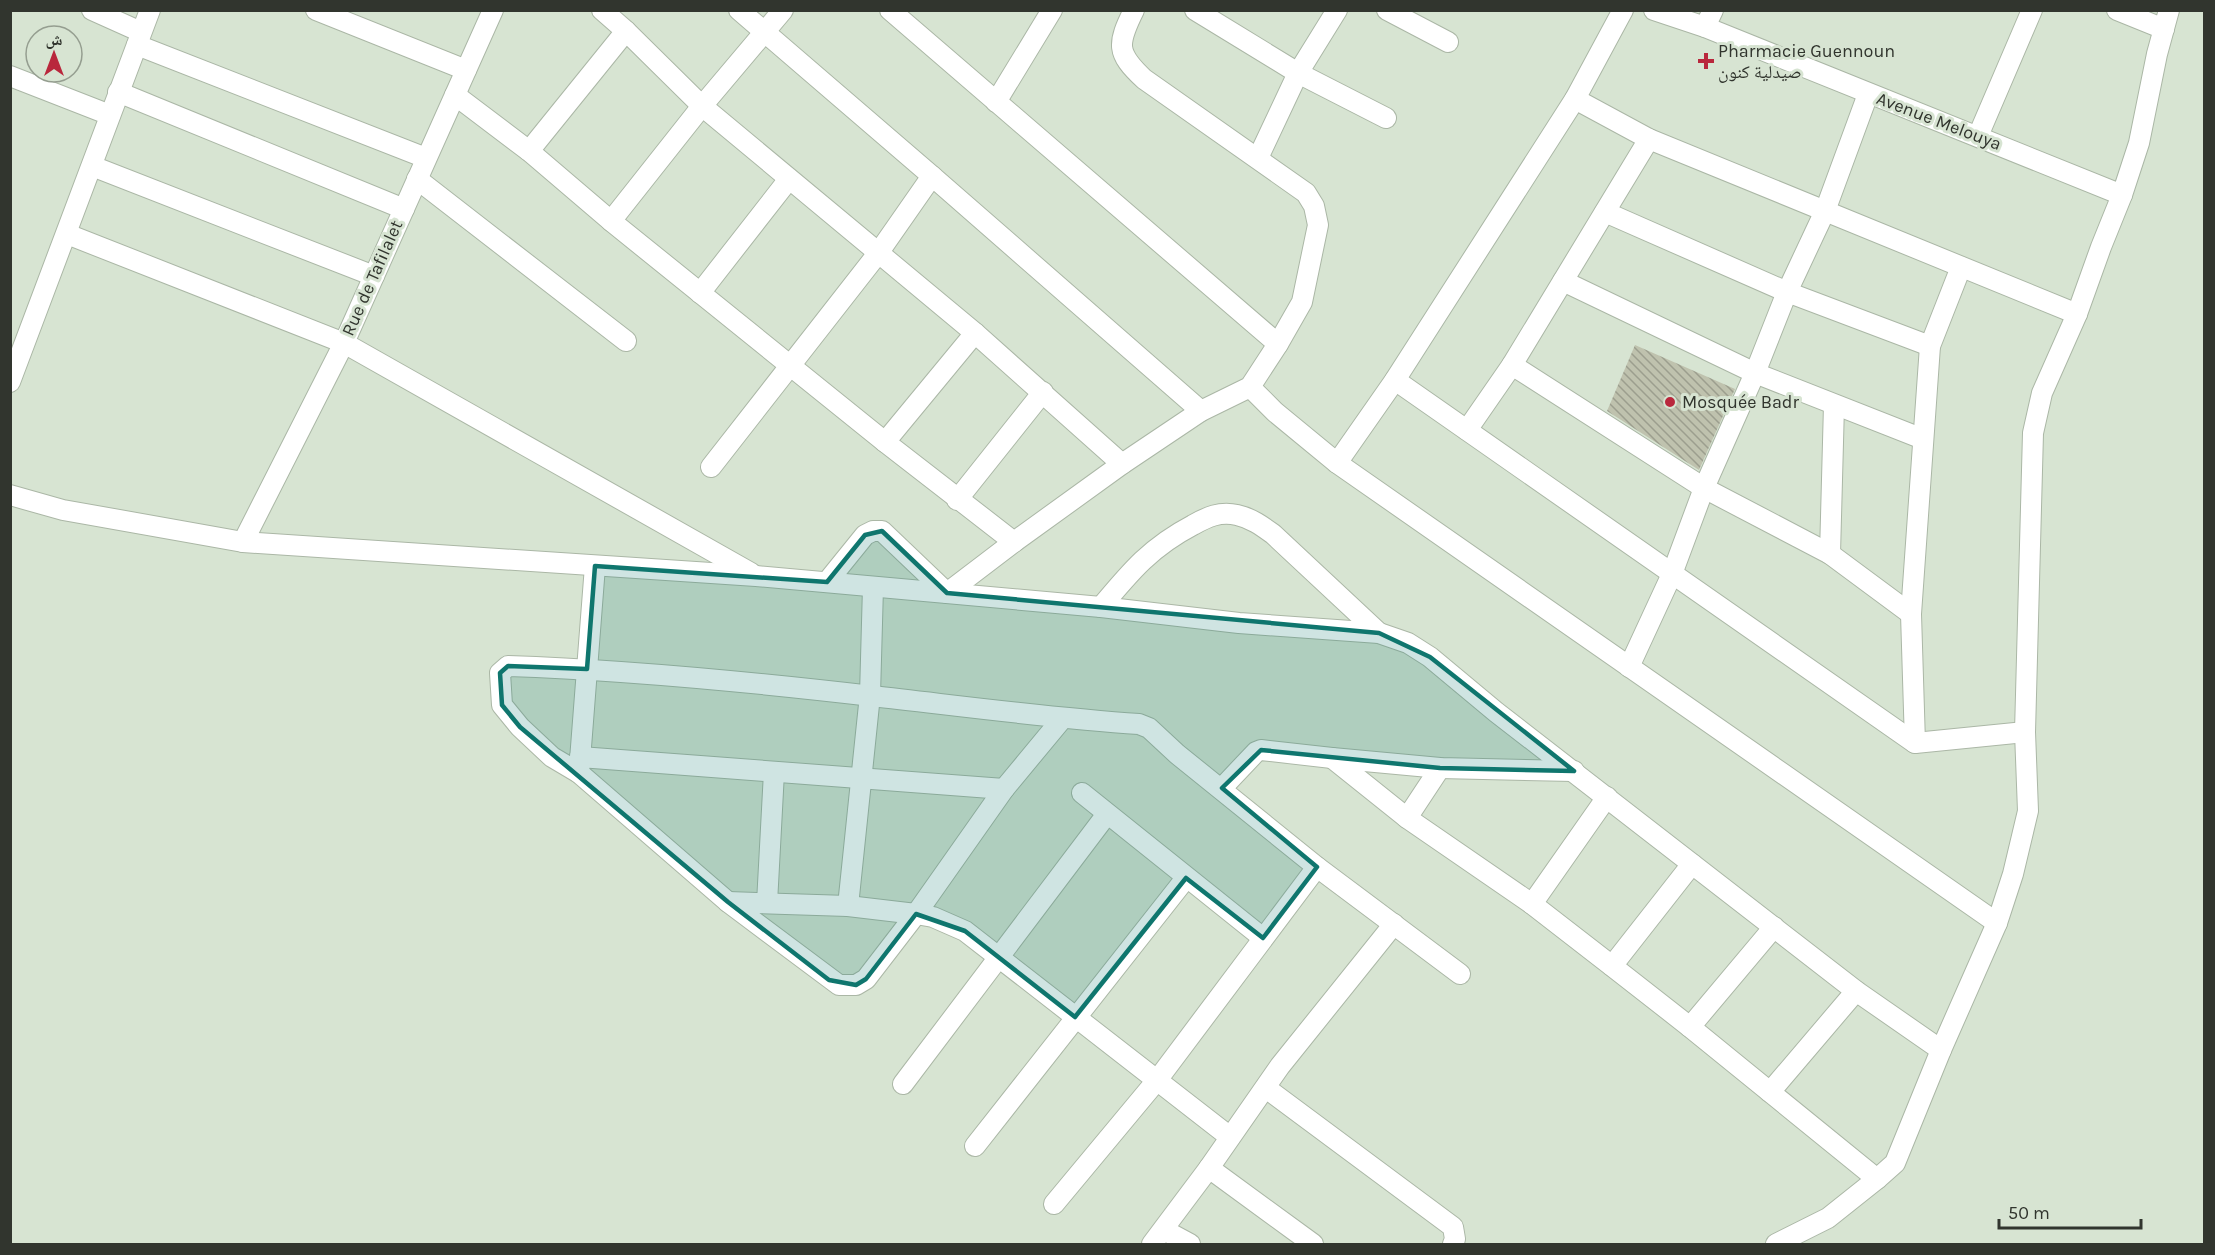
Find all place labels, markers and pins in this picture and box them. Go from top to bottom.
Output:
place label: Pharmacie Guennoun صيدلية كنون [1718,40,1895,83]
marker: Pharmacie Guennoun صيدلية كنون [1699,54,1713,68]
place label: Mosquée Badr [1682,391,1799,413]
marker: Mosquée Badr [1663,395,1677,409]

